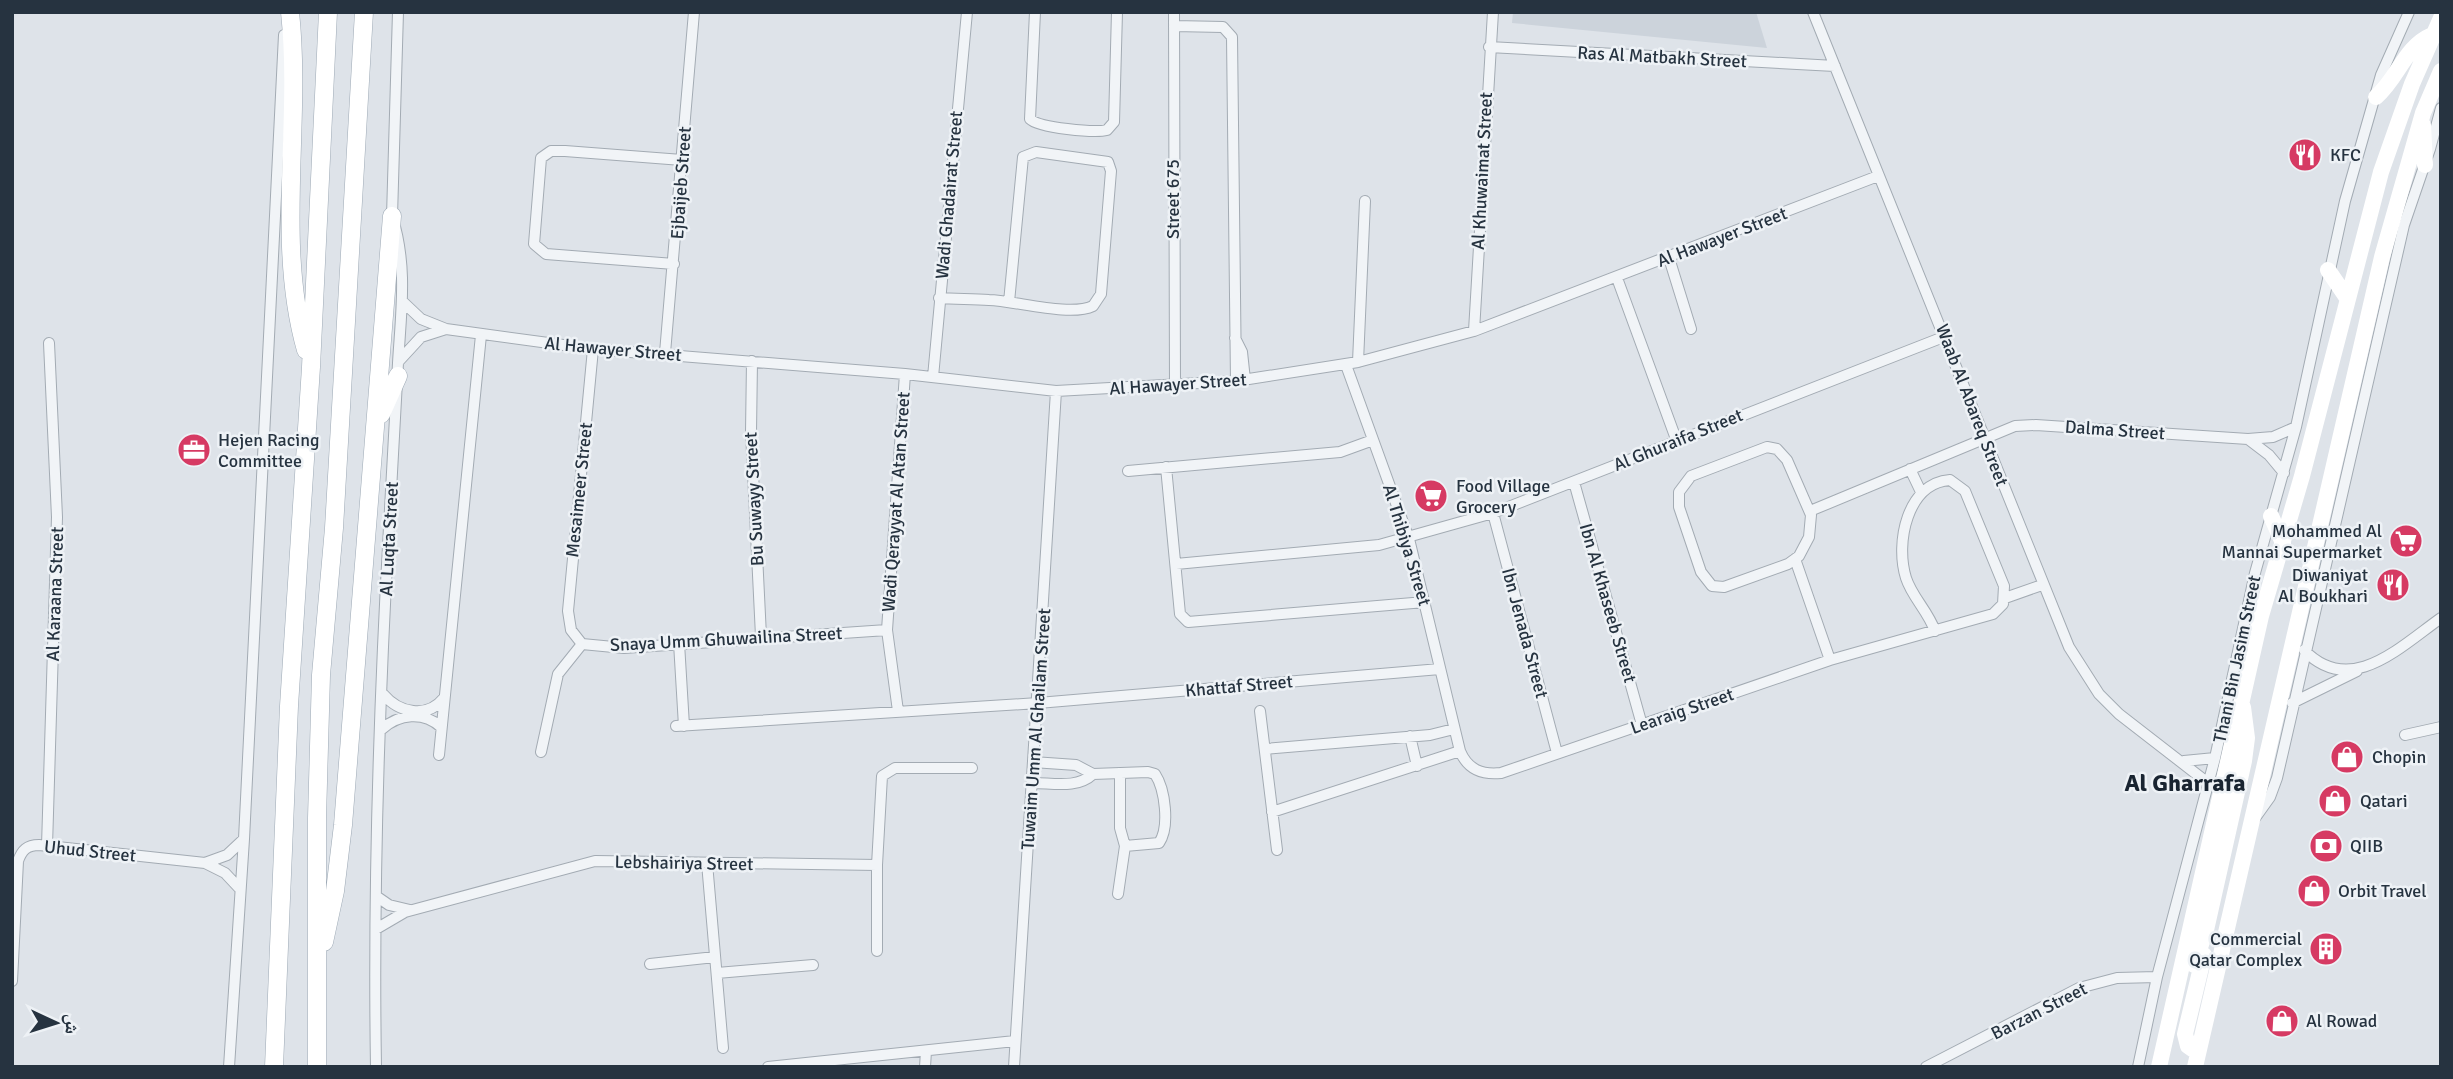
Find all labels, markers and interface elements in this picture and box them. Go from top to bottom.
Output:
street label: Ras Al Matbakh Street [1577,42,1747,72]
street label: Al Khuwaimat Street [1467,92,1497,250]
street label: Wadi Ghadairat Street [931,110,967,280]
street label: Ejbaijeb Street [666,126,696,240]
restaurant icon: KFC [2286,136,2324,174]
place label: KFC [2330,144,2361,166]
street label: Street 675 [1162,159,1184,239]
street label: Al Hawayer Street [1654,202,1790,272]
street label: Waab Al Abareq Street [1931,321,2013,489]
street label: Al Hawayer Street [544,332,682,366]
street label: Al Hawayer Street [1109,368,1247,400]
street label: Wadi Qerayyat Al Atan Street [877,391,915,613]
street label: Al Ghuraifa Street [1610,404,1746,476]
street label: Dalma Street [2064,416,2166,444]
street label: Mesaimeer Street [561,422,597,558]
place label: Hejen Racing Committee [218,429,320,472]
office icon: Hejen Racing Committee [175,431,213,469]
street label: Bu Suwayy Street [740,431,768,567]
place label: Food Village Grocery [1456,475,1550,518]
supermarket icon: Food Village Grocery [1412,477,1450,515]
street label: Al Luqta Street [375,481,403,597]
street label: Al Thibiya Street [1378,482,1436,608]
place label: Mohammed Al Mannai Supermarket [2222,520,2382,563]
street label: Ibn Al Khaseeb Street [1575,521,1641,685]
supermarket icon: Mohammed Al Mannai Supermarket [2387,522,2425,560]
street label: Al Karaana Street [42,526,68,662]
place label: Diwaniyat Al Boukhari [2278,564,2368,607]
street label: Ibn Jenada Street [1497,565,1553,701]
restaurant icon: Diwaniyat Al Boukhari [2374,566,2412,604]
street label: Thani Bin Jasim Street [2208,573,2266,745]
street label: Tuwaim Umm Al Ghailam Street [1017,607,1055,851]
street label: Snaya Umm Ghuwailina Street [609,622,843,656]
street label: Khattaf Street [1184,670,1294,702]
street label: Learaig Street [1627,683,1737,739]
shop icon: Chopin [2328,738,2366,776]
place label: Chopin [2372,746,2426,768]
district label: Al Gharrafa [2124,768,2246,798]
shop icon: Qatari [2316,782,2354,820]
place label: Qatari [2360,790,2408,812]
bank icon: QIIB [2307,827,2345,865]
street label: Uhud Street [43,835,137,867]
place label: QIIB [2350,835,2383,857]
street label: Lebshairiya Street [614,851,754,875]
shop icon: Orbit Travel [2295,872,2333,910]
place label: Orbit Travel [2338,880,2427,902]
place label: Commercial Qatar Complex [2189,928,2303,971]
building icon: Commercial Qatar Complex [2307,930,2345,968]
street label: Barzan Street [1987,977,2091,1045]
north arrow [21,988,91,1058]
shop icon: Al Rowad [2263,1002,2301,1040]
place label: Al Rowad [2306,1010,2377,1032]
text: ش [59,1013,85,1035]

